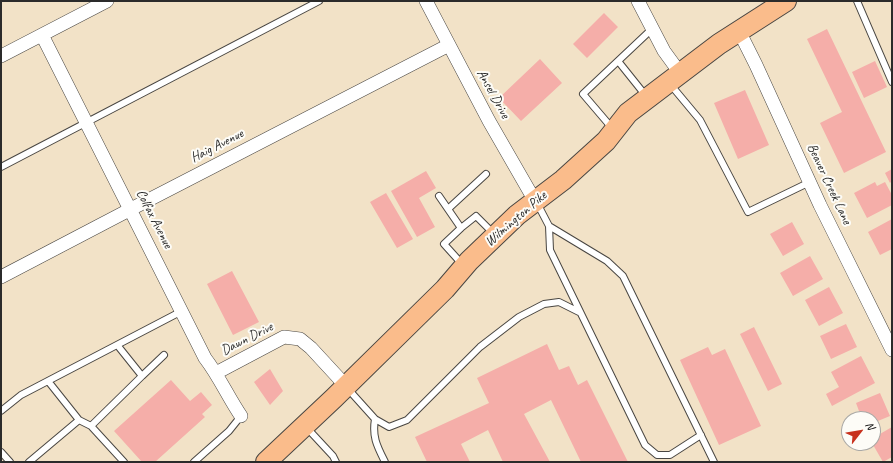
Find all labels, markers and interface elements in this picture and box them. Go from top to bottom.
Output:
street label: Ansel Drive [473,67,513,121]
street label: Haig Avenue [188,126,246,166]
street label: Beaver Creek Lane [803,141,855,227]
street label: Colfax Avenue [132,187,176,251]
street label: Wilmington Pike [482,188,550,250]
street label: Dawn Drive [218,319,276,359]
north arrow [841,411,881,451]
text: N [863,419,878,432]

